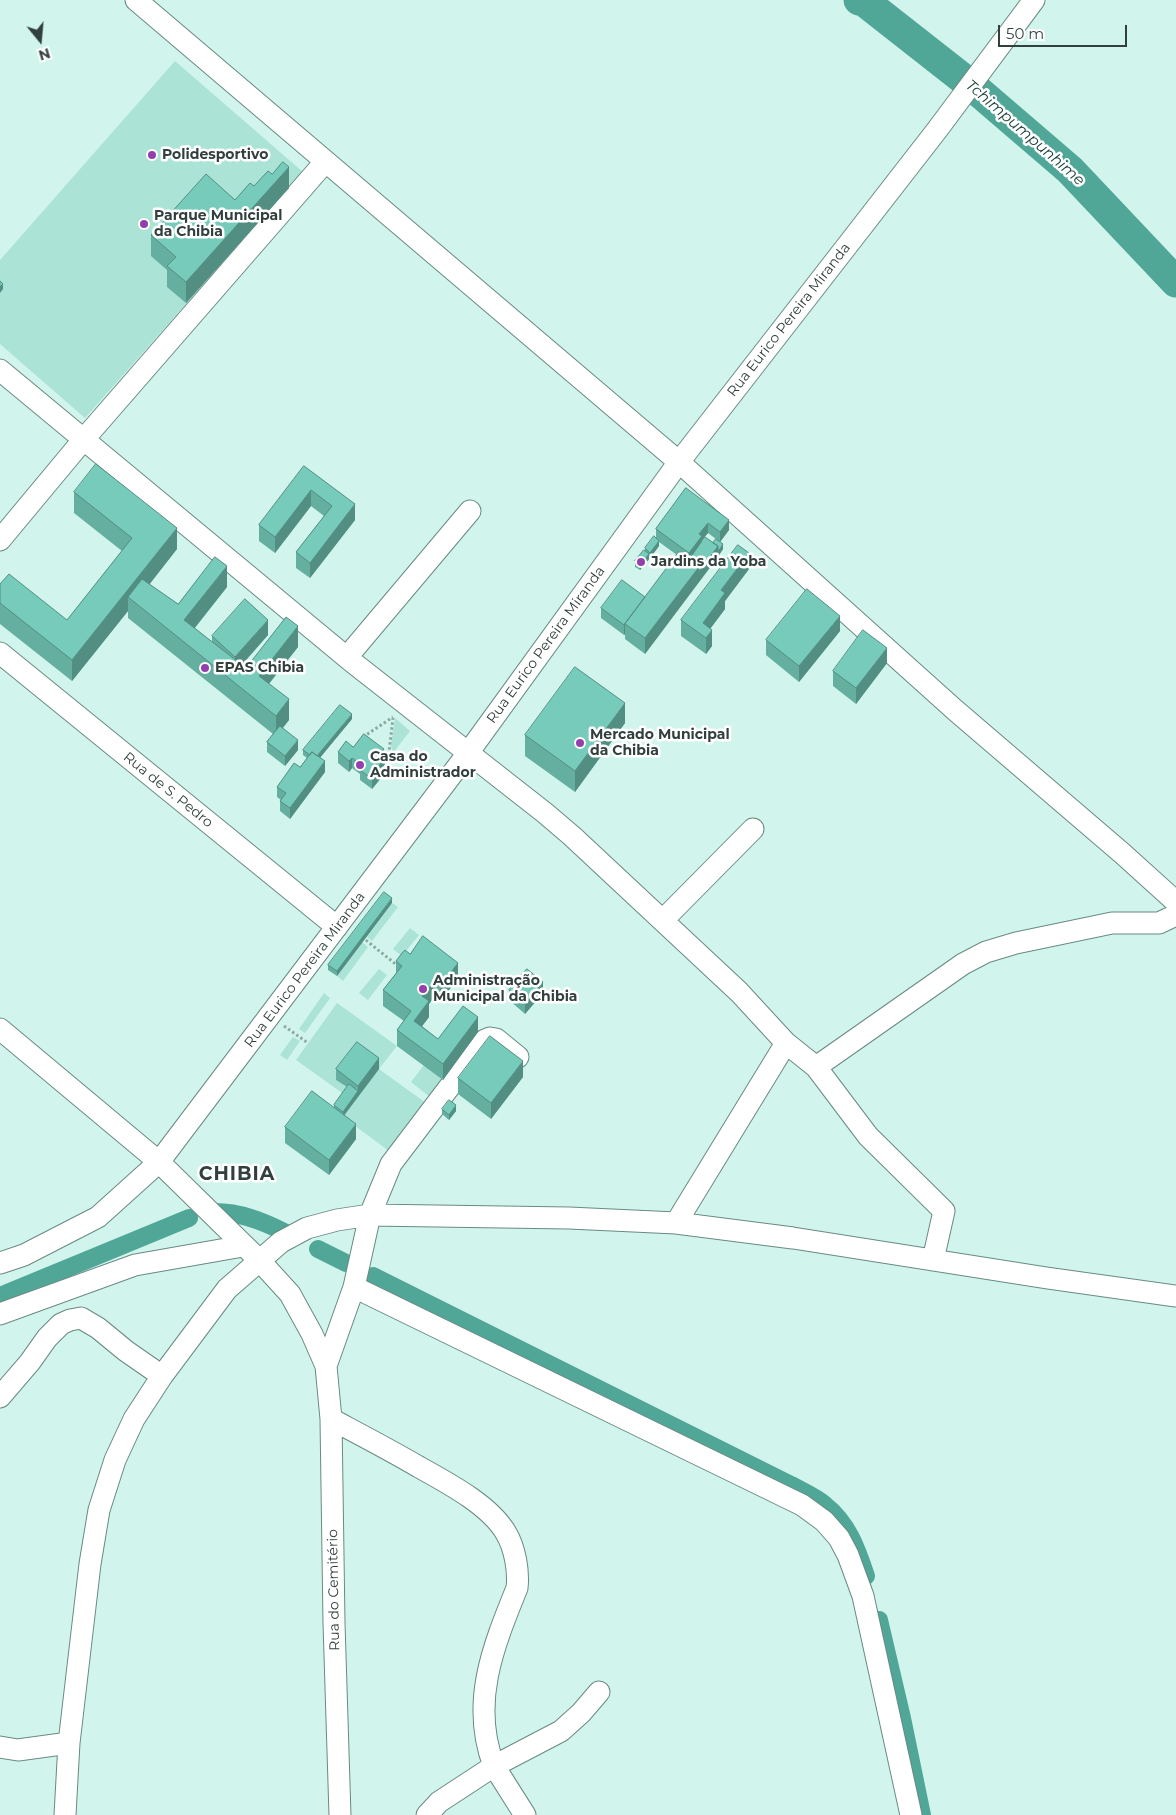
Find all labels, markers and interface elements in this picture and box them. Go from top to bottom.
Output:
north arrow [15,15,65,65]
scale bar [1001,15,1130,47]
text: 50 m [1006,24,1044,43]
text: N [36,44,52,65]
water label: Tchimpumpunhime [962,76,1088,190]
place label: Polidesportivo [162,147,268,163]
marker: Polidesportivo [146,149,158,161]
place label: Parque Municipal da Chibia [154,208,282,240]
marker: Parque Municipal da Chibia [138,218,150,230]
street label: Rua Eurico Pereira Miranda [724,240,854,400]
place label: Jardins da Yoba [651,554,766,570]
marker: Jardins da Yoba [635,556,647,568]
street label: Rua Eurico Pereira Miranda [483,563,609,727]
place label: EPAS Chibia [215,660,304,676]
marker: EPAS Chibia [199,662,211,674]
place label: Mercado Municipal da Chibia [590,727,730,760]
marker: Mercado Municipal da Chibia [574,737,586,749]
street label: Rua de S. Pedro [120,749,216,831]
place label: Casa do Administrador [370,749,476,782]
marker: Casa do Administrador [354,759,366,771]
street label: Rua Eurico Pereira Miranda [241,889,369,1051]
place label: Administração Municipal da Chibia [433,973,577,1006]
marker: Administração Municipal da Chibia [417,983,429,995]
district label: CHIBIA [198,1163,276,1185]
street label: Rua do Cemitério [325,1529,343,1651]

